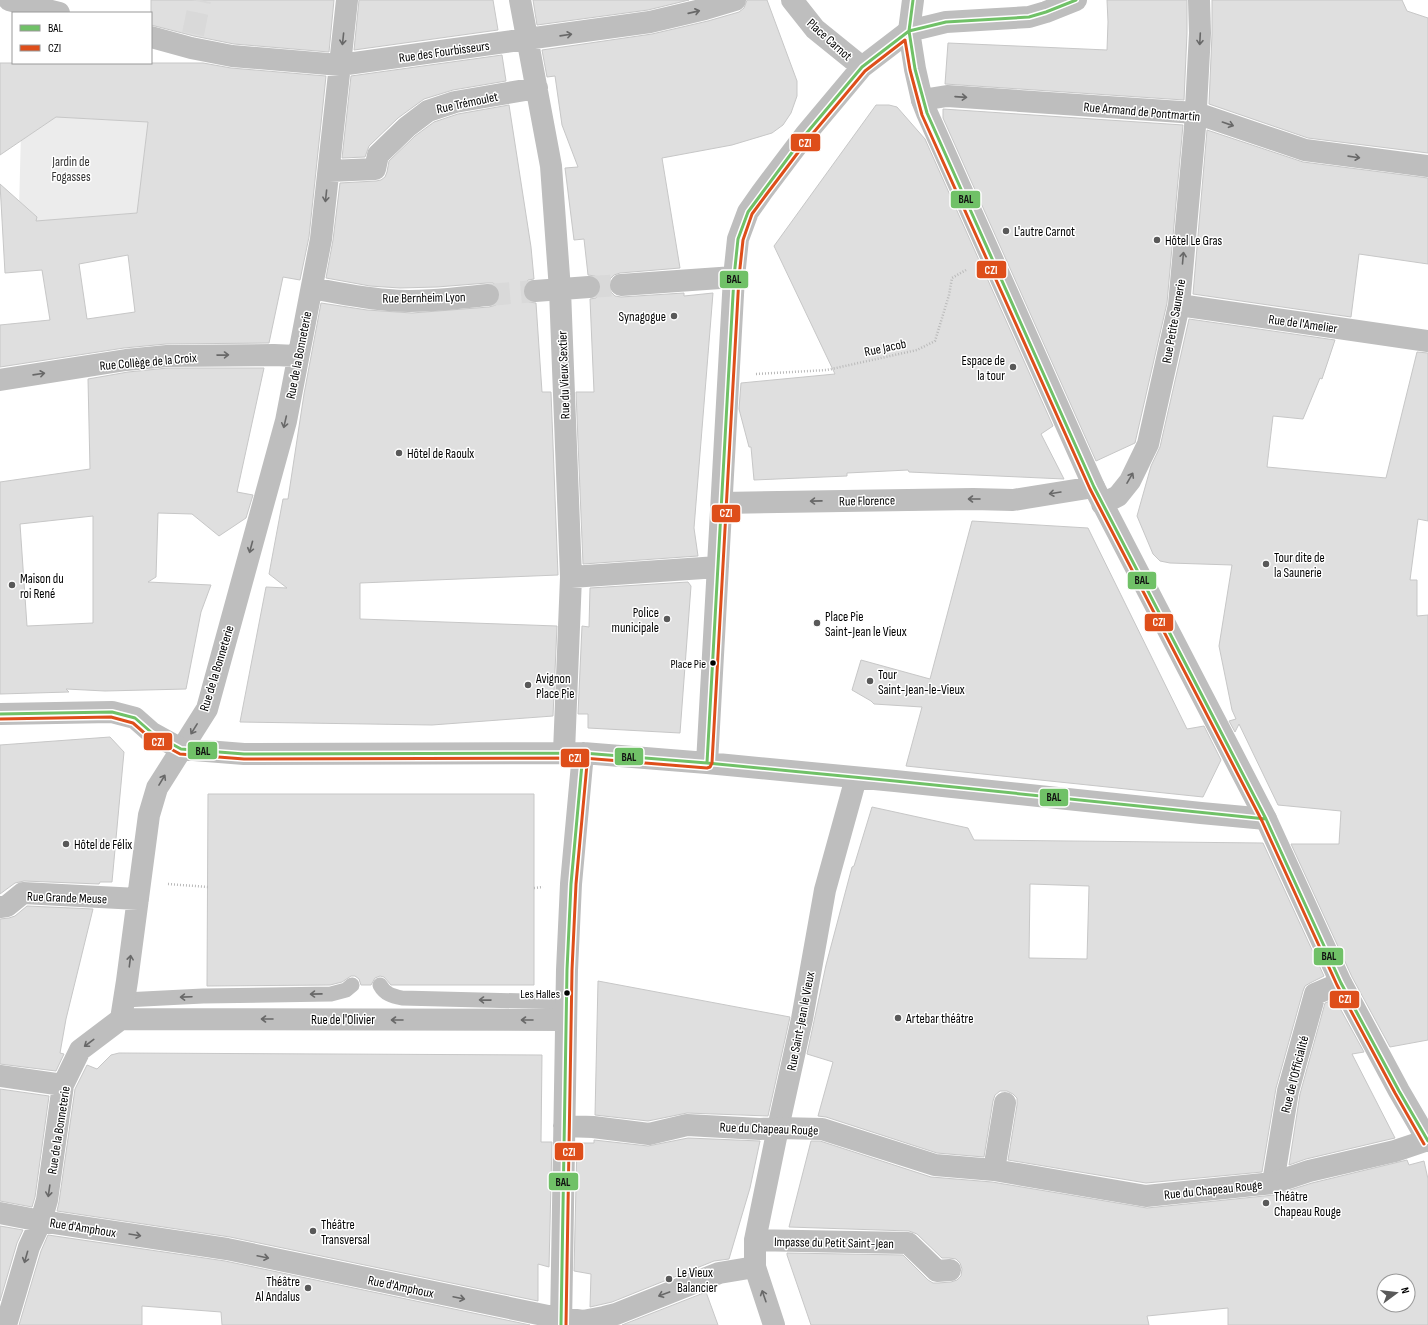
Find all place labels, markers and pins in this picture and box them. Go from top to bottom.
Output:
place label: L'autre Carnot [1014,224,1075,240]
marker: L'autre Carnot [1001,226,1011,236]
place label: Hôtel Le Gras [1165,233,1223,249]
marker: Hôtel Le Gras [1152,235,1162,245]
place label: Synagogue [619,309,666,325]
marker: Synagogue [669,311,679,321]
place label: Espace de la tour [962,353,1005,384]
marker: Espace de la tour [1008,362,1018,372]
place label: Hôtel de Raoulx [407,446,474,462]
marker: Hôtel de Raoulx [394,448,404,458]
place label: Tour dite de la Saunerie [1274,550,1325,581]
marker: Tour dite de la Saunerie [1261,559,1271,569]
place label: Maison du roi René [20,571,64,602]
marker: Maison du roi René [7,580,17,590]
place label: Police municipale [612,605,659,636]
place label: Place Pie Saint-Jean le Vieux [825,609,907,640]
marker: Police municipale [662,614,672,624]
marker: Place Pie Saint-Jean le Vieux [812,618,822,628]
place label: Place Pie [670,657,706,672]
marker: Place Pie [708,658,718,668]
place label: Tour Saint-Jean-le-Vieux [878,667,965,698]
place label: Avignon Place Pie [535,671,574,702]
marker: Tour Saint-Jean-le-Vieux [865,676,875,686]
marker: Avignon Place Pie [523,680,533,690]
place label: Hôtel de Félix [74,837,132,853]
marker: Hôtel de Félix [61,839,71,849]
place label: Les Halles [520,987,560,1002]
marker: Les Halles [562,988,572,998]
place label: Artebar théâtre [905,1011,973,1027]
marker: Artebar théâtre [893,1013,903,1023]
place label: Théâtre Chapeau Rouge [1274,1189,1341,1220]
marker: Théâtre Chapeau Rouge [1261,1198,1271,1208]
place label: Théâtre Transversal [321,1217,370,1248]
marker: Théâtre Transversal [308,1226,318,1236]
place label: Le Vieux Balancier [677,1265,718,1296]
place label: Théâtre Al Andalus [254,1274,300,1305]
marker: Le Vieux Balancier [664,1274,674,1284]
marker: Théâtre Al Andalus [303,1283,313,1293]

